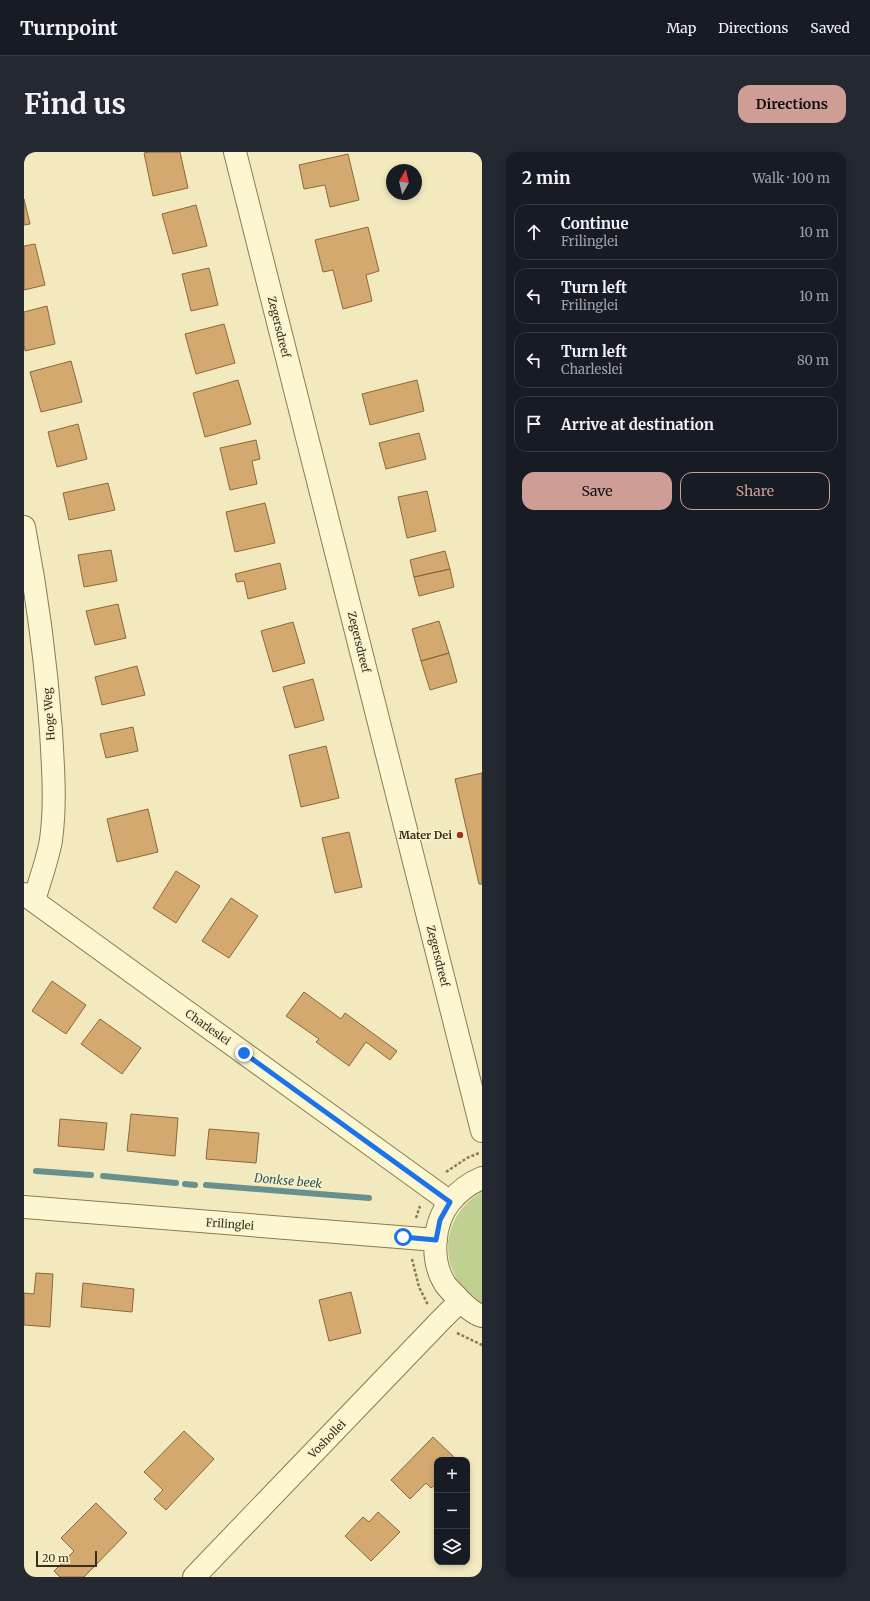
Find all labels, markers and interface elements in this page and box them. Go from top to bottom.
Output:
text: Turnpoint [20,16,118,40]
text: Map [666,19,696,37]
text: Directions [718,19,788,37]
text: Saved [810,19,850,37]
button: Directions [738,85,846,123]
text: Find us [24,86,126,122]
north arrow [386,164,422,200]
text: 2 min [522,167,570,189]
text: Walk · 100 m [752,170,830,187]
text: Continue [561,214,629,233]
icon: ahead [523,221,545,243]
text: 10 m [799,224,829,241]
text: Frilinglei [561,233,618,250]
text: Turn left [561,278,627,297]
icon: left [523,285,545,307]
text: 10 m [799,288,829,305]
street label: Zegersdreef [265,295,294,360]
text: Frilinglei [561,297,618,314]
text: Turn left [561,342,627,361]
icon: left [523,349,545,371]
text: 80 m [797,352,829,369]
text: Charleslei [561,361,623,378]
icon: arrive [523,413,545,435]
text: Arrive at destination [561,415,714,434]
button: Save [522,472,672,510]
button: Share [680,472,830,510]
street label: Zegersdreef [345,610,374,675]
street label: Hoge Weg [40,687,58,741]
place label: Mater Dei [399,828,452,842]
marker: Mater Dei [455,830,465,840]
street label: Zegersdreef [424,924,453,989]
street label: Charleslei [183,1006,234,1048]
route end [235,1044,253,1062]
water label: Donkse beek [252,1170,323,1191]
street label: Frilinglei [205,1215,255,1233]
route start [394,1228,412,1246]
street label: Voshollei [305,1417,349,1462]
map controls [434,1457,470,1565]
button: + [434,1457,470,1493]
button: − [434,1493,470,1529]
button: layers [434,1529,470,1565]
scale bar [36,1549,97,1568]
text: 20 m [42,1551,69,1565]

